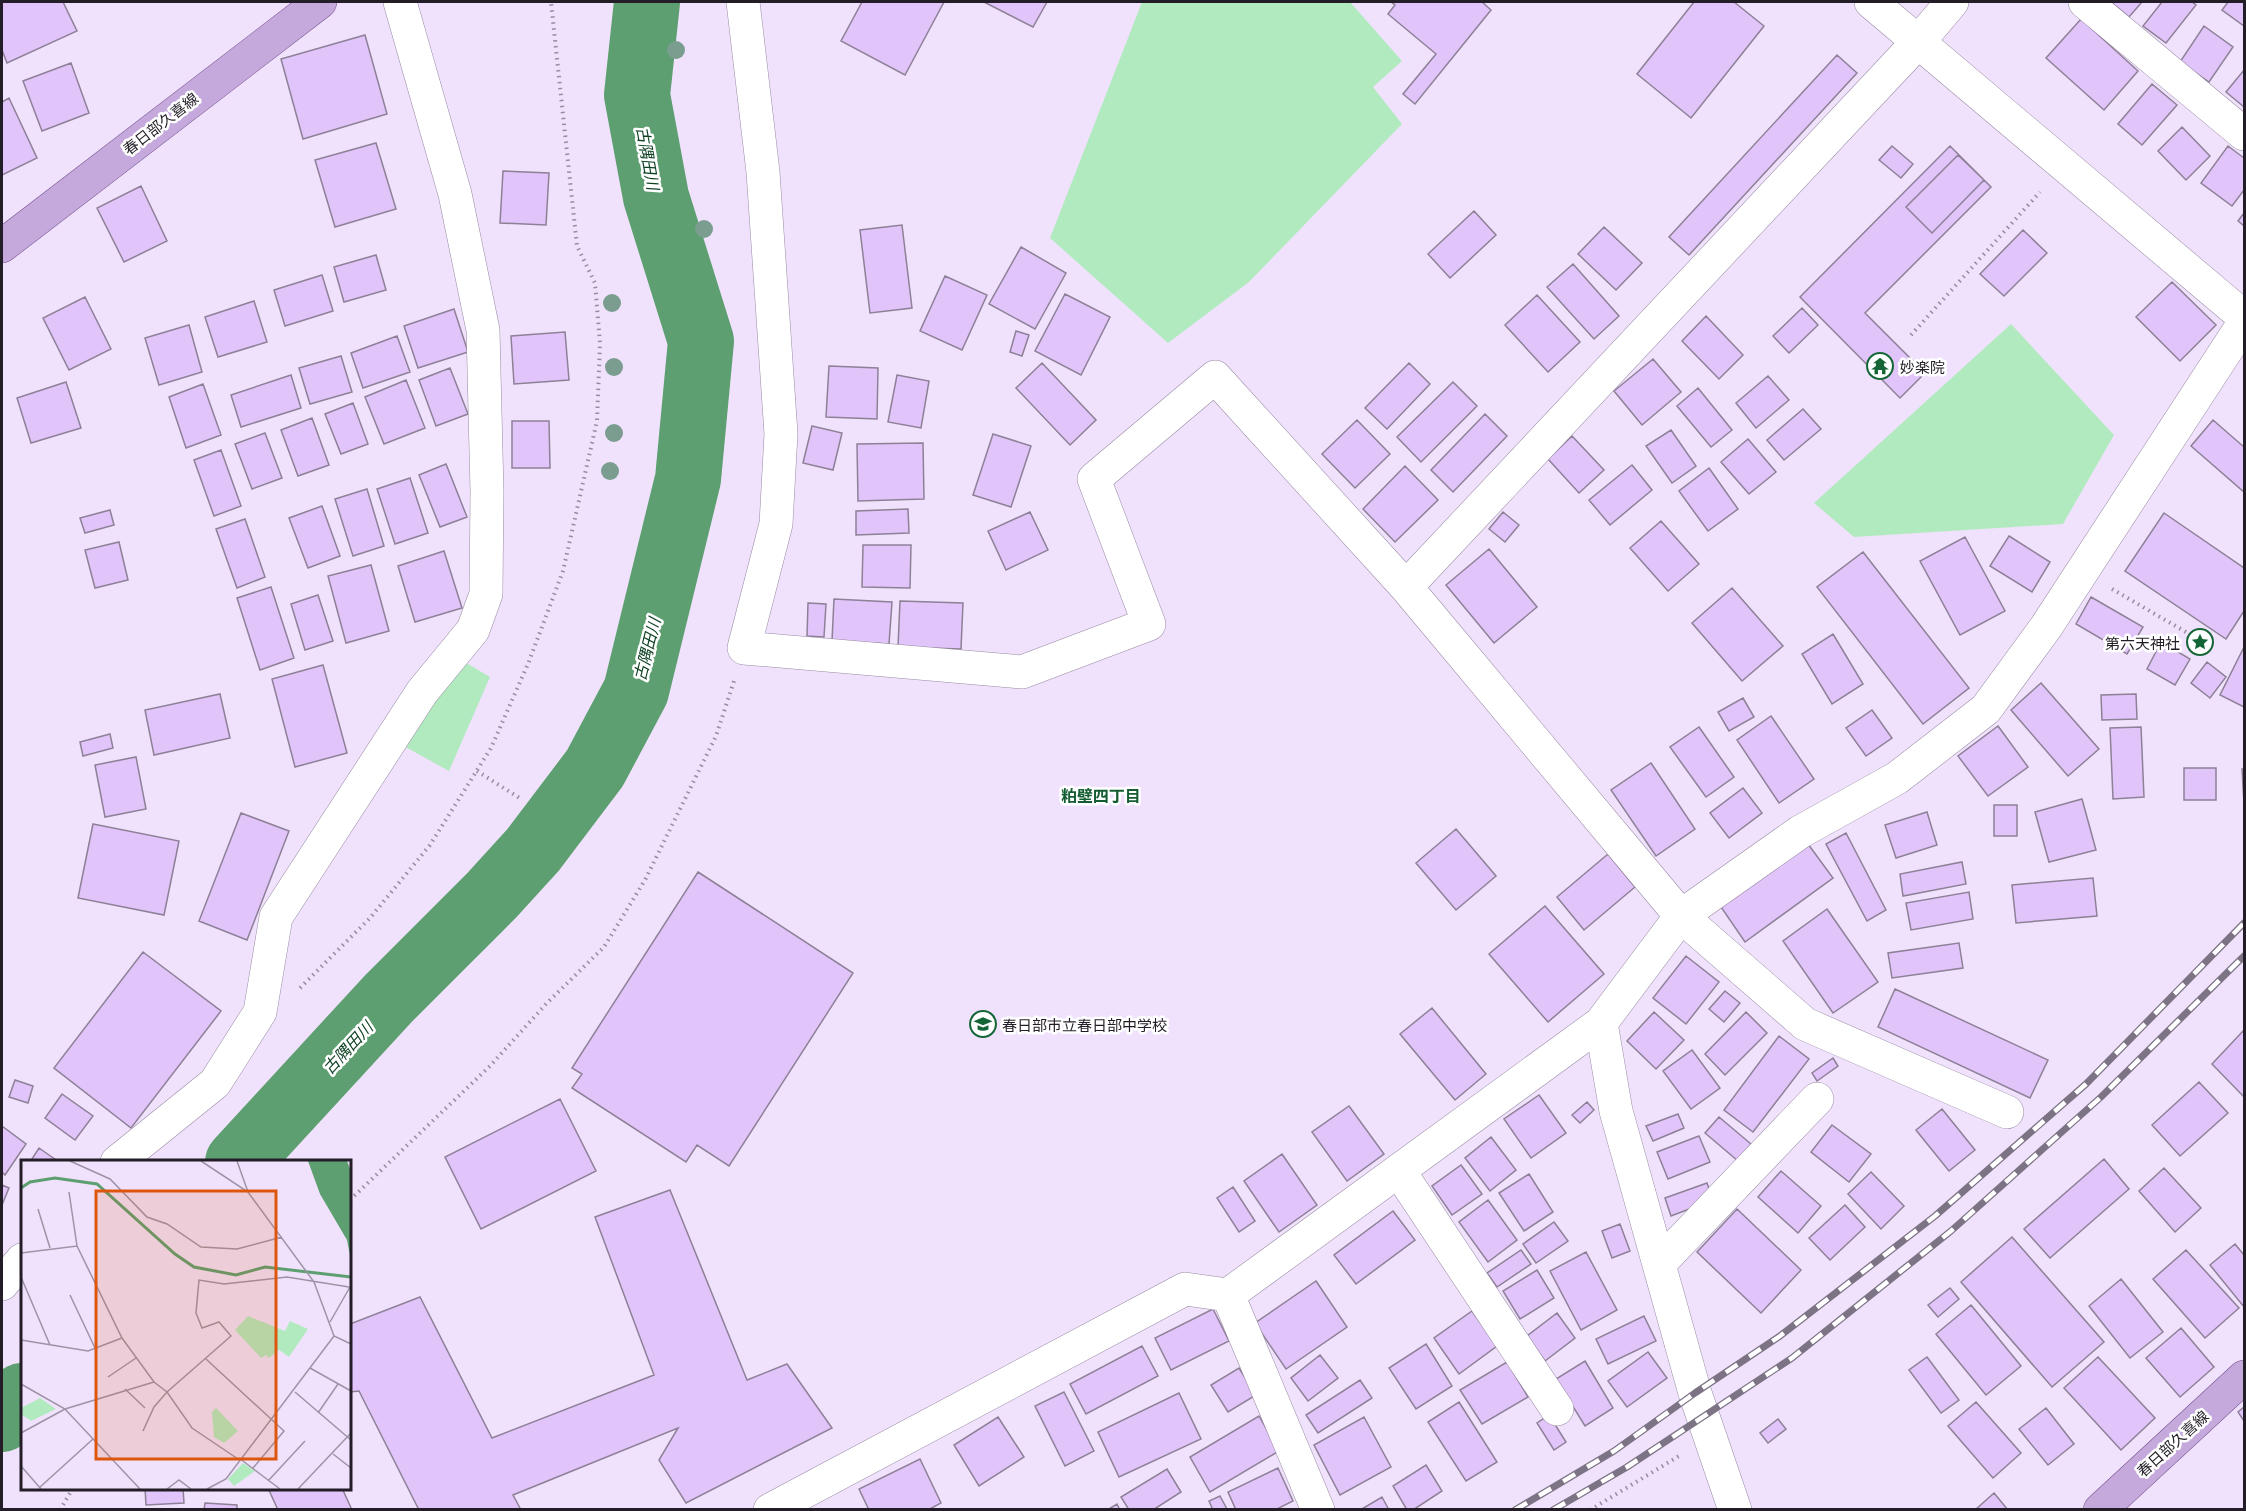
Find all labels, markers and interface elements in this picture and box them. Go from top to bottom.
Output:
street label: 春日部久喜線 [118,87,202,159]
water label: 古隅田川 [632,124,667,194]
temple icon: 妙楽院 [1865,351,1895,381]
place label: 妙楽院 [1900,356,1945,377]
water label: 古隅田川 [627,613,666,683]
place icon: 第六天神社 [2185,627,2215,657]
place label: 第六天神社 [2105,632,2180,653]
district label: 粕壁四丁目 [1061,783,1141,807]
school or university icon: 春日部市立春日部中学校 [968,1009,998,1039]
water label: 古隅田川 [316,1014,379,1079]
place label: 春日部市立春日部中学校 [1002,1014,1167,1035]
inset map [21,1160,351,1490]
street label: 春日部久喜線 [2132,1405,2212,1481]

